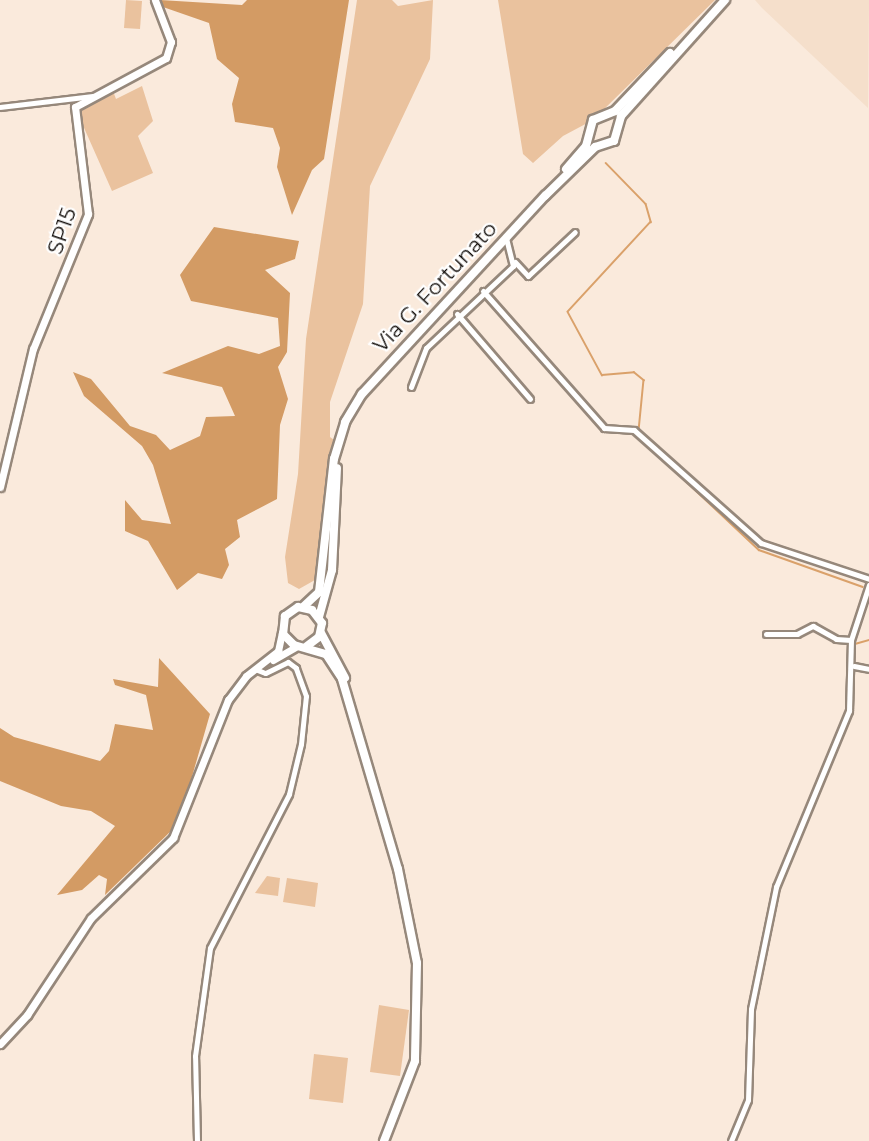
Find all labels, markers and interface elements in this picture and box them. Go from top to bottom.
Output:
street label: SP15 [42,204,82,258]
street label: Via G. Fortunato [368,216,502,358]

